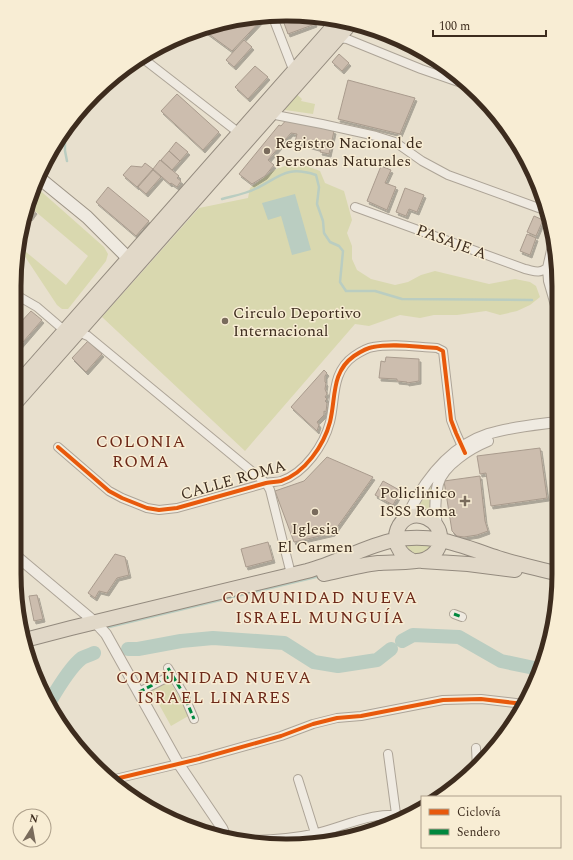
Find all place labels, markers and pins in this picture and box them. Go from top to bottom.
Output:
place label: Registro Nacional de Personas Naturales [275,131,423,173]
marker: Registro Nacional de Personas Naturales [262,146,272,156]
place label: Circulo Deportivo Internacional [233,301,361,343]
marker: Circulo Deportivo Internacional [220,316,230,326]
place label: Policlinico ISSS Roma [380,481,456,523]
marker: Policlinico ISSS Roma [459,495,471,507]
marker: Iglesia El Carmen [310,507,320,517]
place label: Iglesia El Carmen [277,517,353,559]

